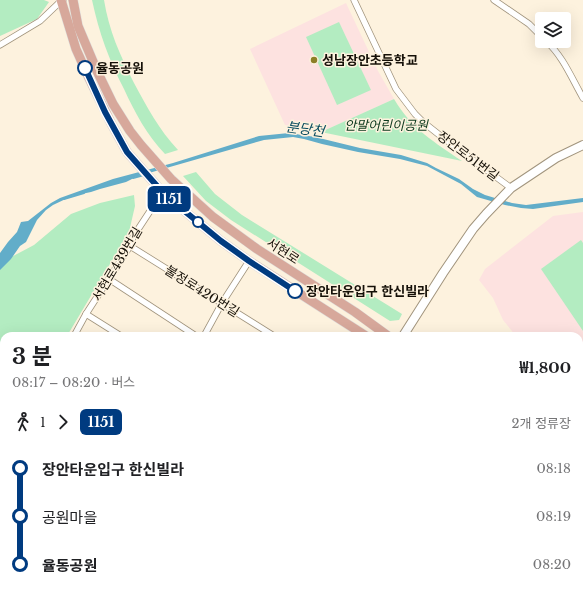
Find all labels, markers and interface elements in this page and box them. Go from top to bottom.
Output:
map controls [535,12,571,48]
button: layers [535,12,571,48]
place label: 성남장안초등학교 [322,52,418,69]
marker: 성남장안초등학교 [309,55,319,65]
marker: 율동공원 [77,60,93,76]
place label: 율동공원 [96,60,144,77]
water label: 분당천 [285,117,326,141]
park label: 안말어린이공원 [344,117,429,134]
street label: 장안로51번길 [434,127,502,185]
line badge: 1151 [141,186,197,212]
text: 1151 [156,190,182,208]
unlabelled marker [192,216,204,228]
street label: 서현로439번길 [88,224,146,304]
street label: 서현로 [263,234,303,268]
street label: 불정로420번길 [162,261,242,321]
marker: 장안타운입구 한신빌라 [287,283,303,299]
place label: 장안타운입구 한신빌라 [306,283,429,300]
text: 3 분 [12,343,52,370]
text: ₩1,800 [520,358,571,377]
text: 08:17 – 08:20 · 버스 [12,374,135,391]
icon: walk [12,411,34,433]
icon: forward [52,411,74,433]
text: 1151 [88,413,114,431]
text: 1 [40,414,46,431]
text: 2개 정류장 [511,415,571,432]
text: 장안타운입구 한신빌라 [42,460,184,479]
text: 08:18 [536,460,571,477]
text: 공원마을 [42,508,97,527]
text: 08:19 [536,508,571,525]
text: 율동공원 [42,556,97,575]
text: 08:20 [533,556,571,573]

